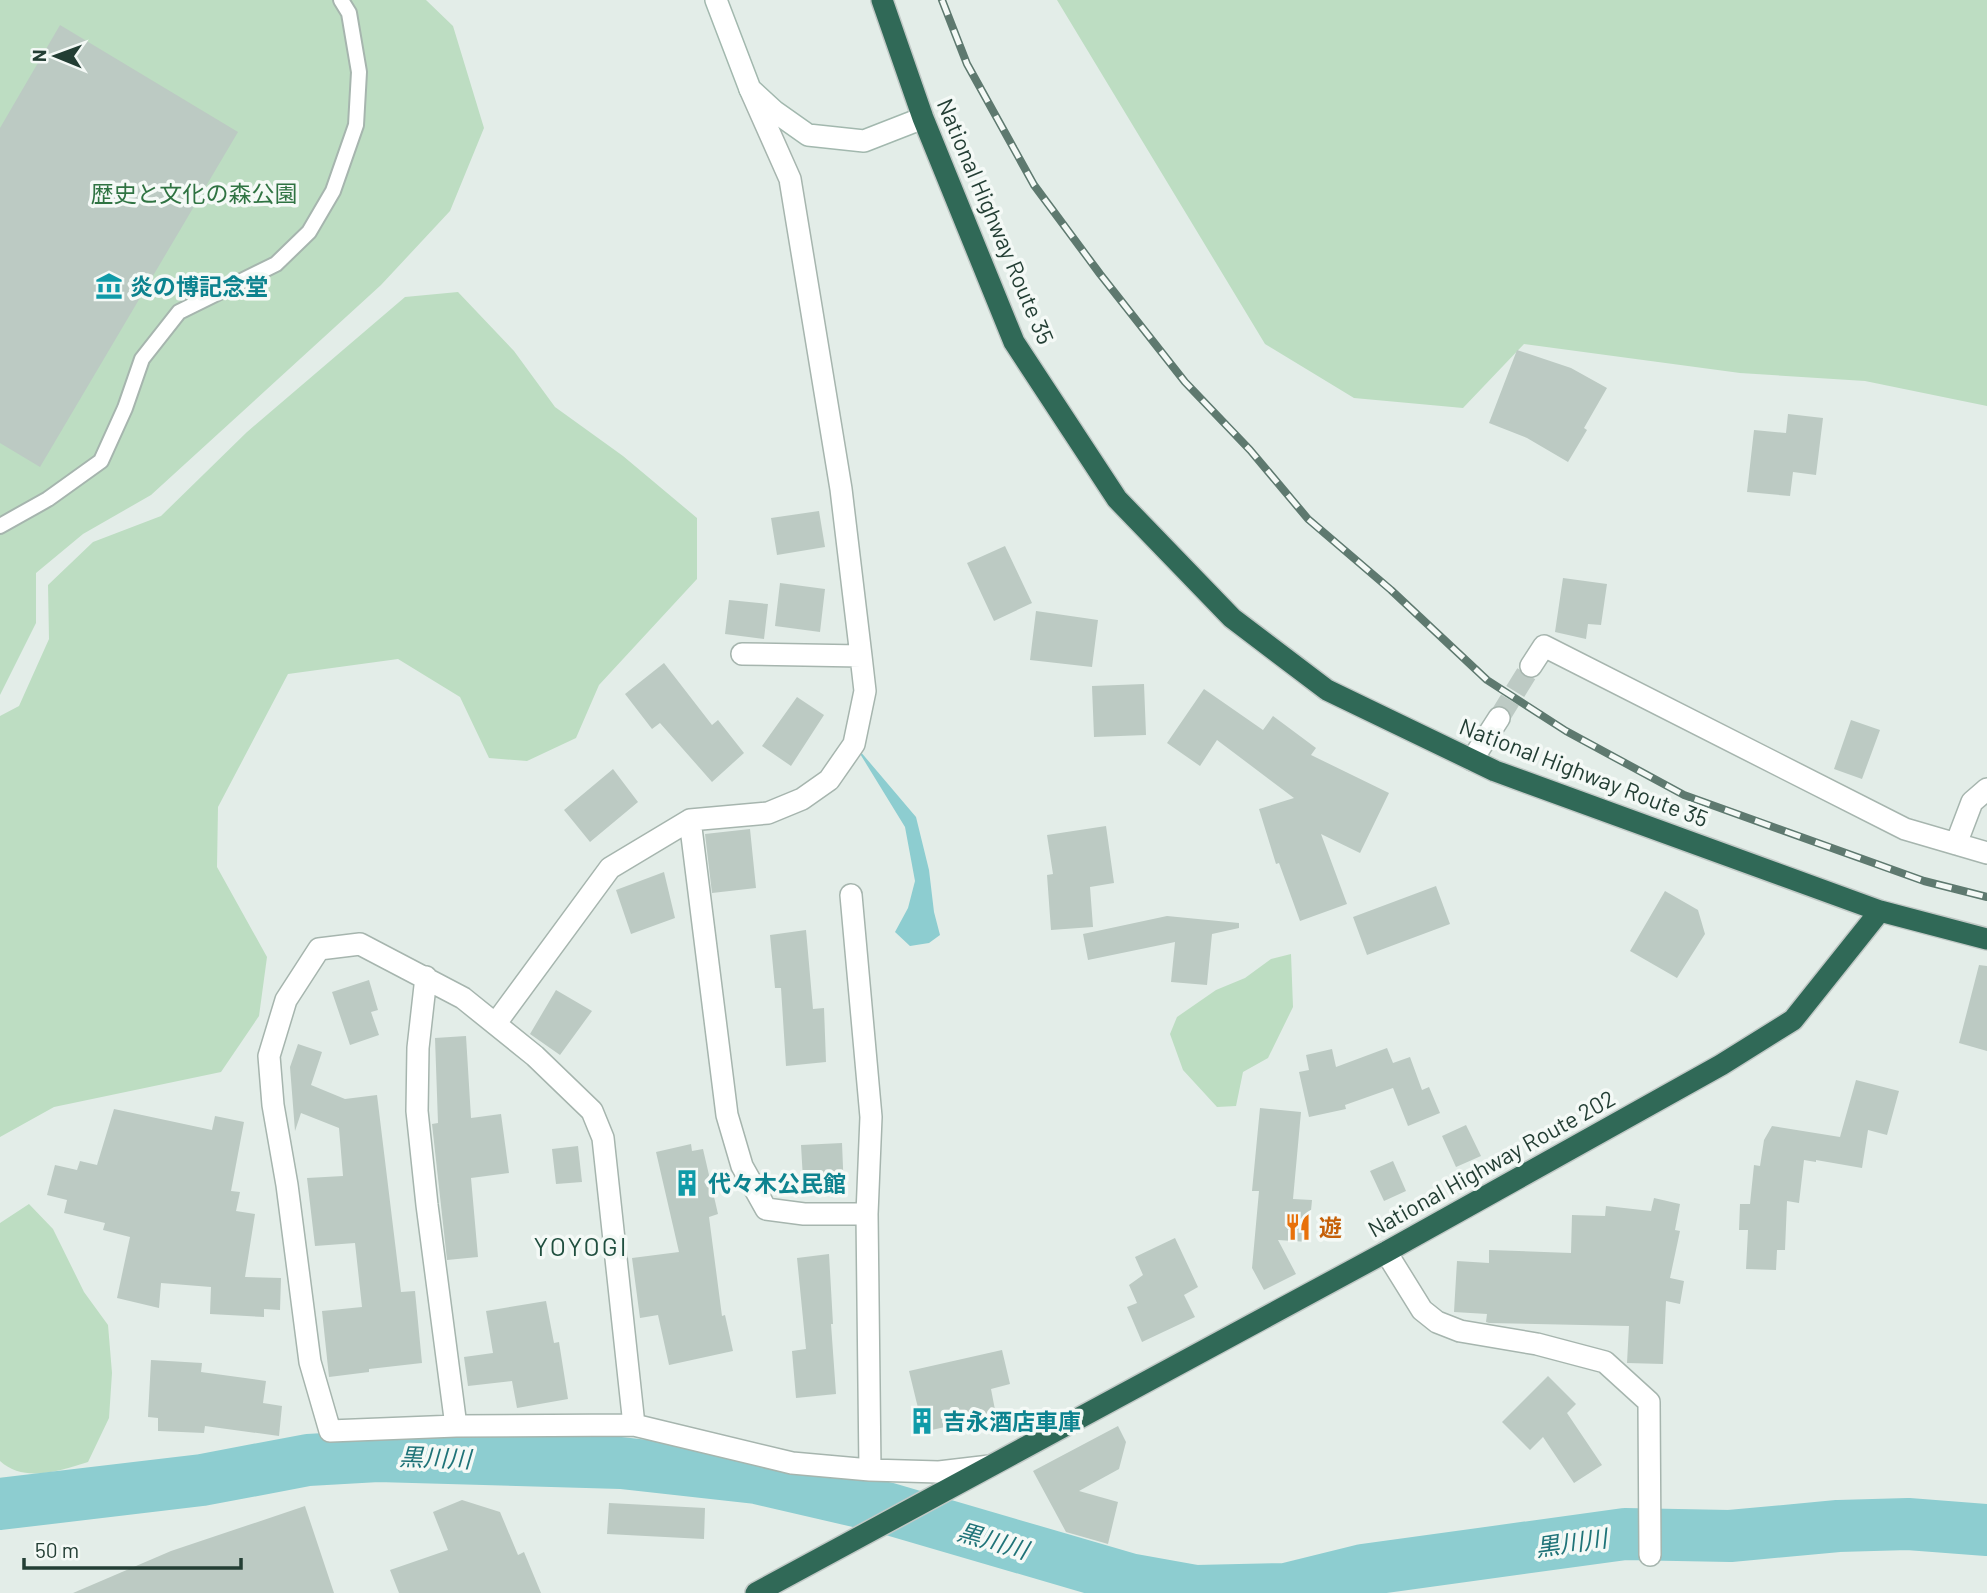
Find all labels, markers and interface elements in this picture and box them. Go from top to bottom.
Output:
north arrow [21,21,91,91]
text: N [27,49,50,62]
street label: National Highway Route 35 [932,94,1060,348]
park label: 歴史と文化の森公園 [91,179,298,207]
museum icon: 炎の博記念堂 [94,271,124,301]
place label: 炎の博記念堂 [130,272,268,300]
street label: National Highway Route 35 [1456,712,1712,832]
street label: National Highway Route 202 [1363,1083,1619,1243]
building icon: 代々木公民館 [672,1168,702,1198]
place label: 代々木公民館 [708,1169,846,1197]
restaurant icon: 遊 [1283,1212,1313,1242]
place label: 遊 [1319,1213,1342,1241]
district label: YOYOGI [534,1230,628,1261]
building icon: 吉永酒店車庫 [907,1406,937,1436]
place label: 吉永酒店車庫 [943,1407,1081,1435]
water label: 黒川川 [399,1441,474,1473]
water label: 黒川川 [954,1516,1034,1565]
water label: 黒川川 [1533,1522,1612,1561]
scale bar [24,1526,242,1570]
text: 50 m [35,1537,79,1562]

